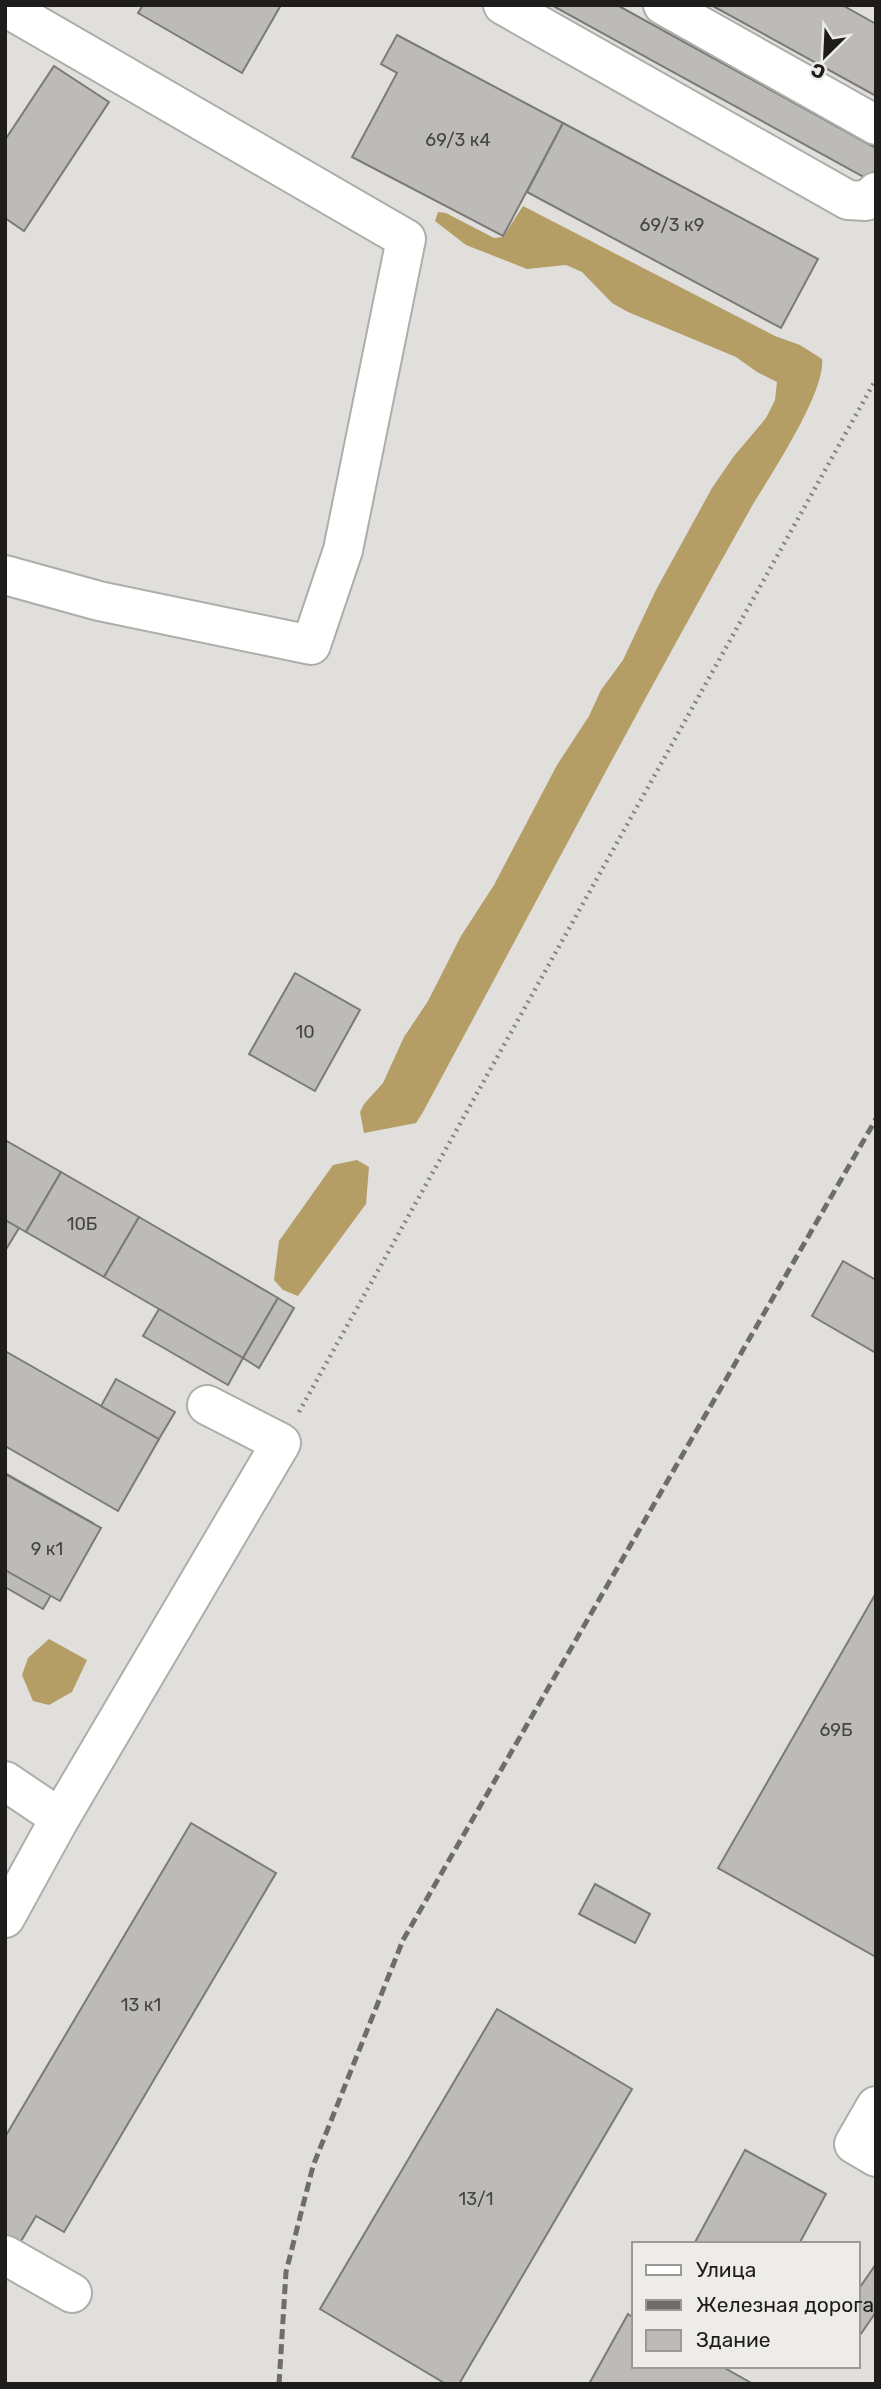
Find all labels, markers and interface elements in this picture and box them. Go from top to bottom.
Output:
north arrow [790,21,860,91]
text: С [808,58,829,84]
house number: 69/3 к4 [425,129,491,151]
house number: 69/3 к9 [640,214,704,236]
house number: 10 [295,1021,315,1043]
house number: 10Б [67,1213,97,1235]
house number: 9 к1 [31,1538,63,1560]
house number: 69Б [819,1719,853,1741]
house number: 13 к1 [121,1994,161,2016]
house number: 13/1 [459,2188,493,2210]
legend [632,2242,860,2368]
text: Улица [696,2257,756,2282]
text: Железная дорога [696,2292,874,2317]
text: Здание [696,2327,771,2352]

